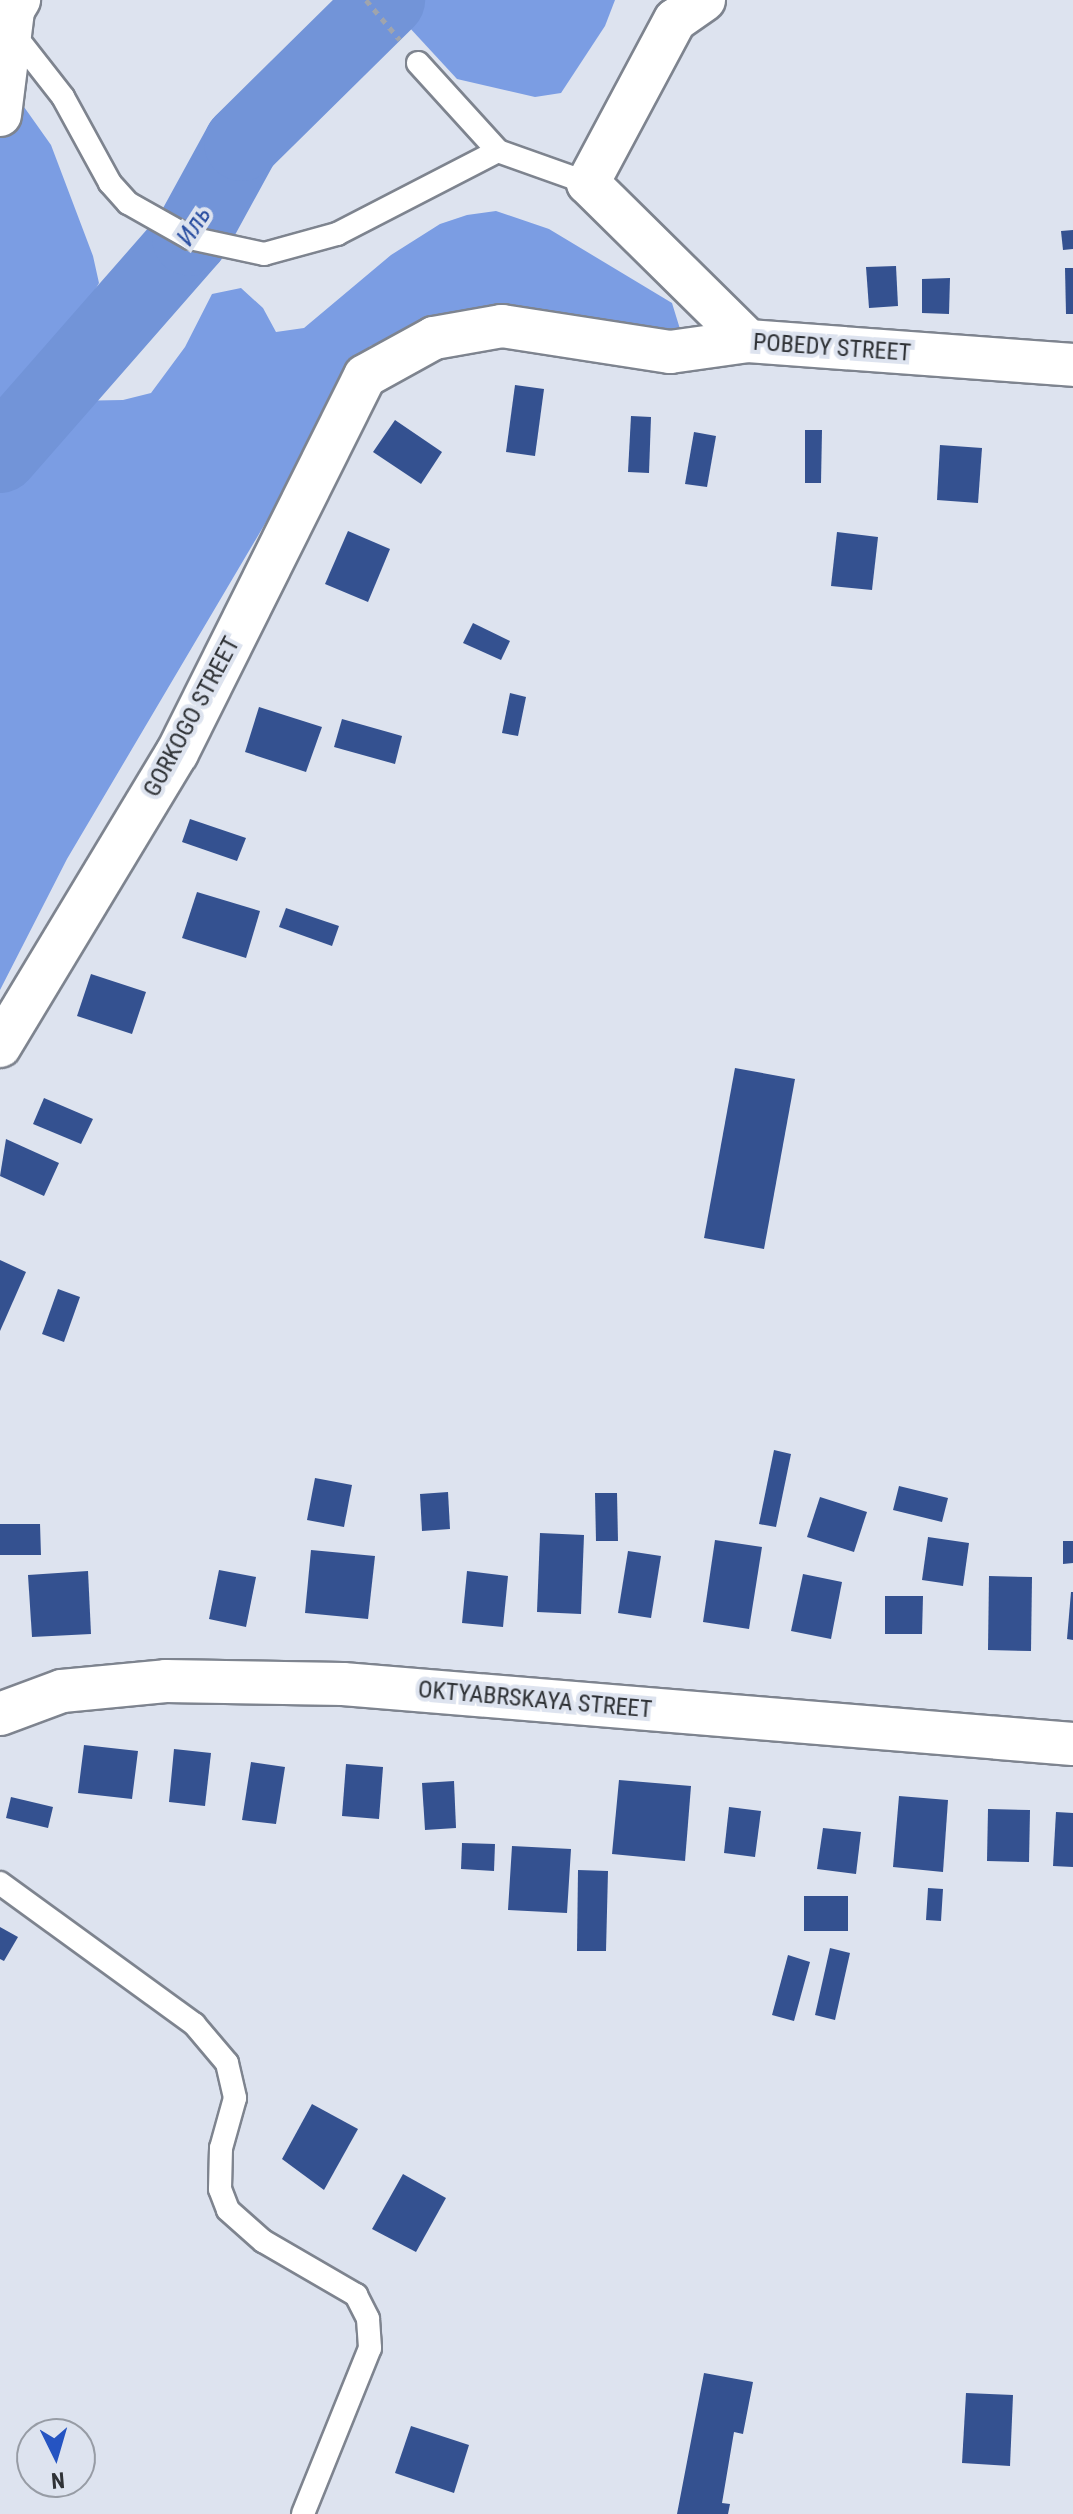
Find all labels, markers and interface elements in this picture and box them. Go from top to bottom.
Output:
water label: Иль [170,200,218,252]
street label: POBEDY STREET [752,328,912,368]
street label: GORKOGO STREET [138,632,246,802]
street label: OKTYABRSKAYA STREET [417,1675,653,1725]
north arrow [16,2418,96,2498]
text: N [50,2467,66,2493]

